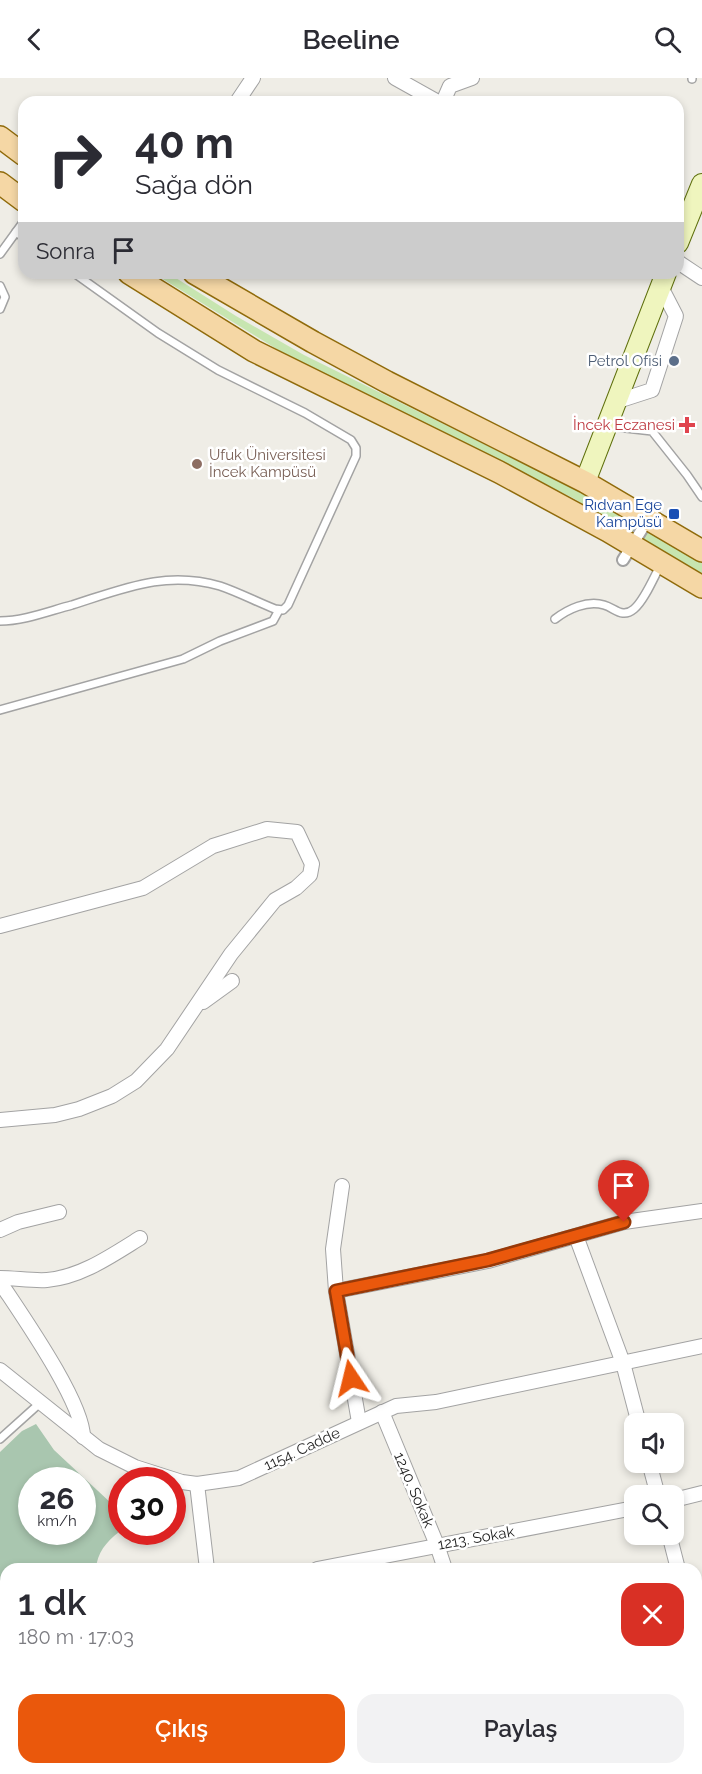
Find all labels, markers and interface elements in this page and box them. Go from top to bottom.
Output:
icon: back [18,23,51,56]
icon: search [651,23,684,56]
text: Beeline [302,24,400,55]
text: 40 m [135,119,234,168]
icon: right [36,120,114,198]
text: Sağa dön [135,169,253,200]
icon: arrive [107,234,140,267]
text: Sonra [36,238,95,264]
place label: Petrol Ofisi [588,352,662,370]
marker: Petrol Ofisi [667,354,681,368]
place label: İncek Eczanesi [573,415,675,434]
marker: İncek Eczanesi [680,418,694,432]
place label: Ufuk Üniversitesi İncek Kampüsü [209,445,326,481]
marker: Ufuk Üniversitesi İncek Kampüsü [190,457,204,471]
place label: Rıdvan Ege Kampüsü [584,496,662,531]
marker: Rıdvan Ege Kampüsü [667,507,681,521]
pin [598,1160,649,1222]
icon: arrive [607,1169,640,1202]
position arrow [319,1346,383,1410]
map controls [624,1413,684,1545]
button: sound [624,1413,684,1473]
street label: 1154. Cadde [261,1423,343,1474]
street label: 1240. Sokak [390,1450,438,1531]
speed limit sign: 30 [108,1467,186,1545]
text: 26 [39,1481,75,1516]
button: search [624,1485,684,1545]
text: km/h [37,1512,77,1530]
street label: 1213. Sokak [436,1522,516,1554]
text: 1 dk [18,1581,87,1623]
button: close [621,1583,684,1646]
text: 180 m · 17:03 [18,1625,134,1649]
button: Çıkış [18,1694,345,1763]
button: Paylaş [357,1694,684,1763]

